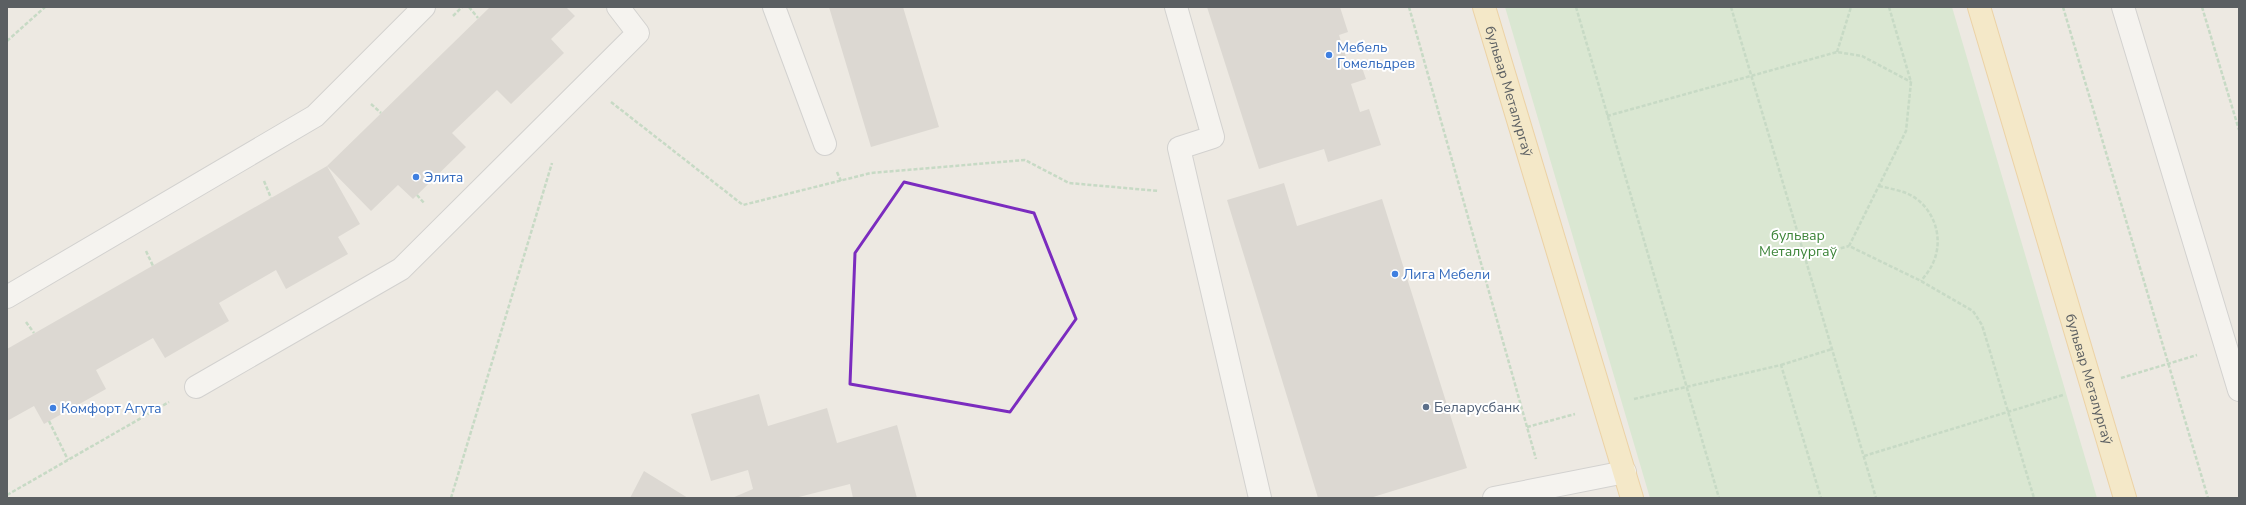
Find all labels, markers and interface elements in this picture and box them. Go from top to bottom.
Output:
street label: бульвар Металургаў [1480,24,1538,160]
place label: Мебель Гомельдрев [1337,38,1415,73]
marker: Мебель Гомельдрев [1324,50,1334,60]
place label: Элита [424,168,463,187]
marker: Элита [411,172,421,182]
park label: бульвар Металургаў [1759,226,1838,261]
place label: Лига Мебели [1403,265,1490,284]
marker: Лига Мебели [1390,269,1400,279]
street label: бульвар Металургаў [2061,311,2118,447]
place label: Беларусбанк [1434,398,1520,417]
place label: Комфорт Агута [61,399,162,418]
marker: Беларусбанк [1421,402,1431,412]
marker: Комфорт Агута [48,403,58,413]

